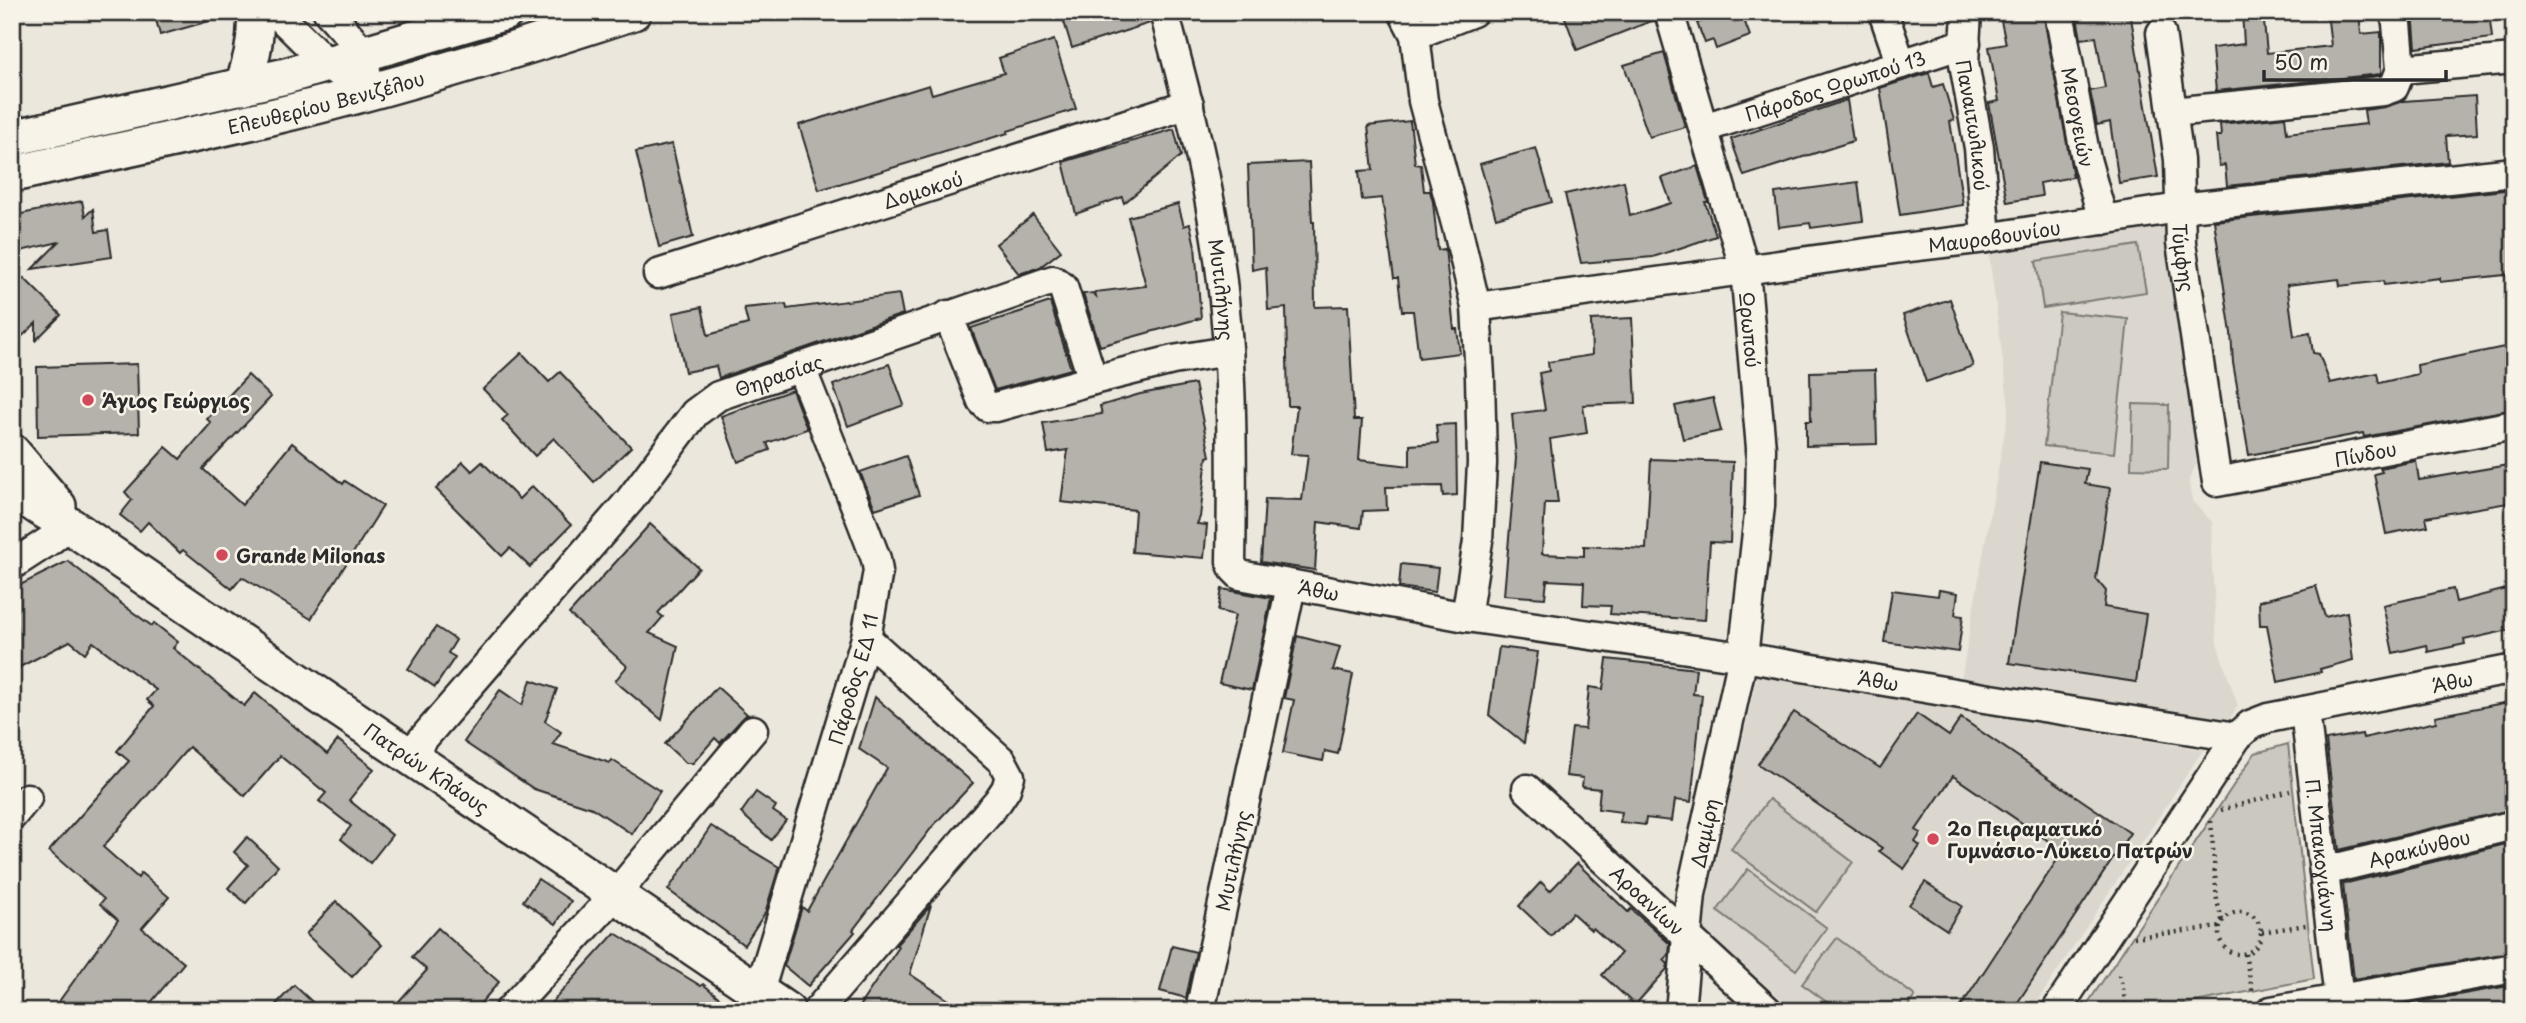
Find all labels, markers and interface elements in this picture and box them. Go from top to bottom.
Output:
scale bar [2264,38,2446,82]
street label: Πάροδος Ωρωπού 13 [1741,43,1929,128]
text: 50 m [2274,45,2328,77]
street label: Παναιτωλικού [1950,57,1996,192]
street label: Ελευθερίου Βενιζέλου [225,63,428,141]
street label: Μεσογειών [2055,65,2102,171]
street label: Δομοκού [879,163,966,215]
street label: Μαυροβουνίου [1926,213,2062,259]
street label: Τύμφης [2167,223,2202,294]
street label: Μυτιλήνης [1202,237,1242,342]
street label: Ωρωπού [1733,291,1768,369]
street label: Θηρασίας [731,347,827,403]
place label: Άγιος Γεώργιος [102,386,250,414]
marker: Άγιος Γεώργιος [80,392,96,408]
street label: Πίνδου [2332,434,2399,473]
place label: Grande Milonas [236,541,385,569]
marker: Grande Milonas [214,547,230,563]
street label: Άθω [1296,572,1342,607]
street label: Πάροδος ΕΔ 11 [821,611,884,748]
street label: Άθω [1856,663,1901,697]
street label: Άθω [2429,664,2475,699]
street label: Πατρών Κλάους [359,716,495,820]
street label: Π. Μπακογιάννη [2299,777,2345,933]
street label: Δαμίρη [1683,796,1725,870]
street label: Μυτιλήνης [1208,807,1257,913]
place label: 2ο Πειραματικό Γυμνάσιο-Λύκειο Πατρών [1947,814,2193,864]
street label: Αρακύνθου [2365,822,2473,874]
marker: 2ο Πειραματικό Γυμνάσιο-Λύκειο Πατρών [1925,831,1941,847]
street label: Αροανίων [1604,859,1691,942]

